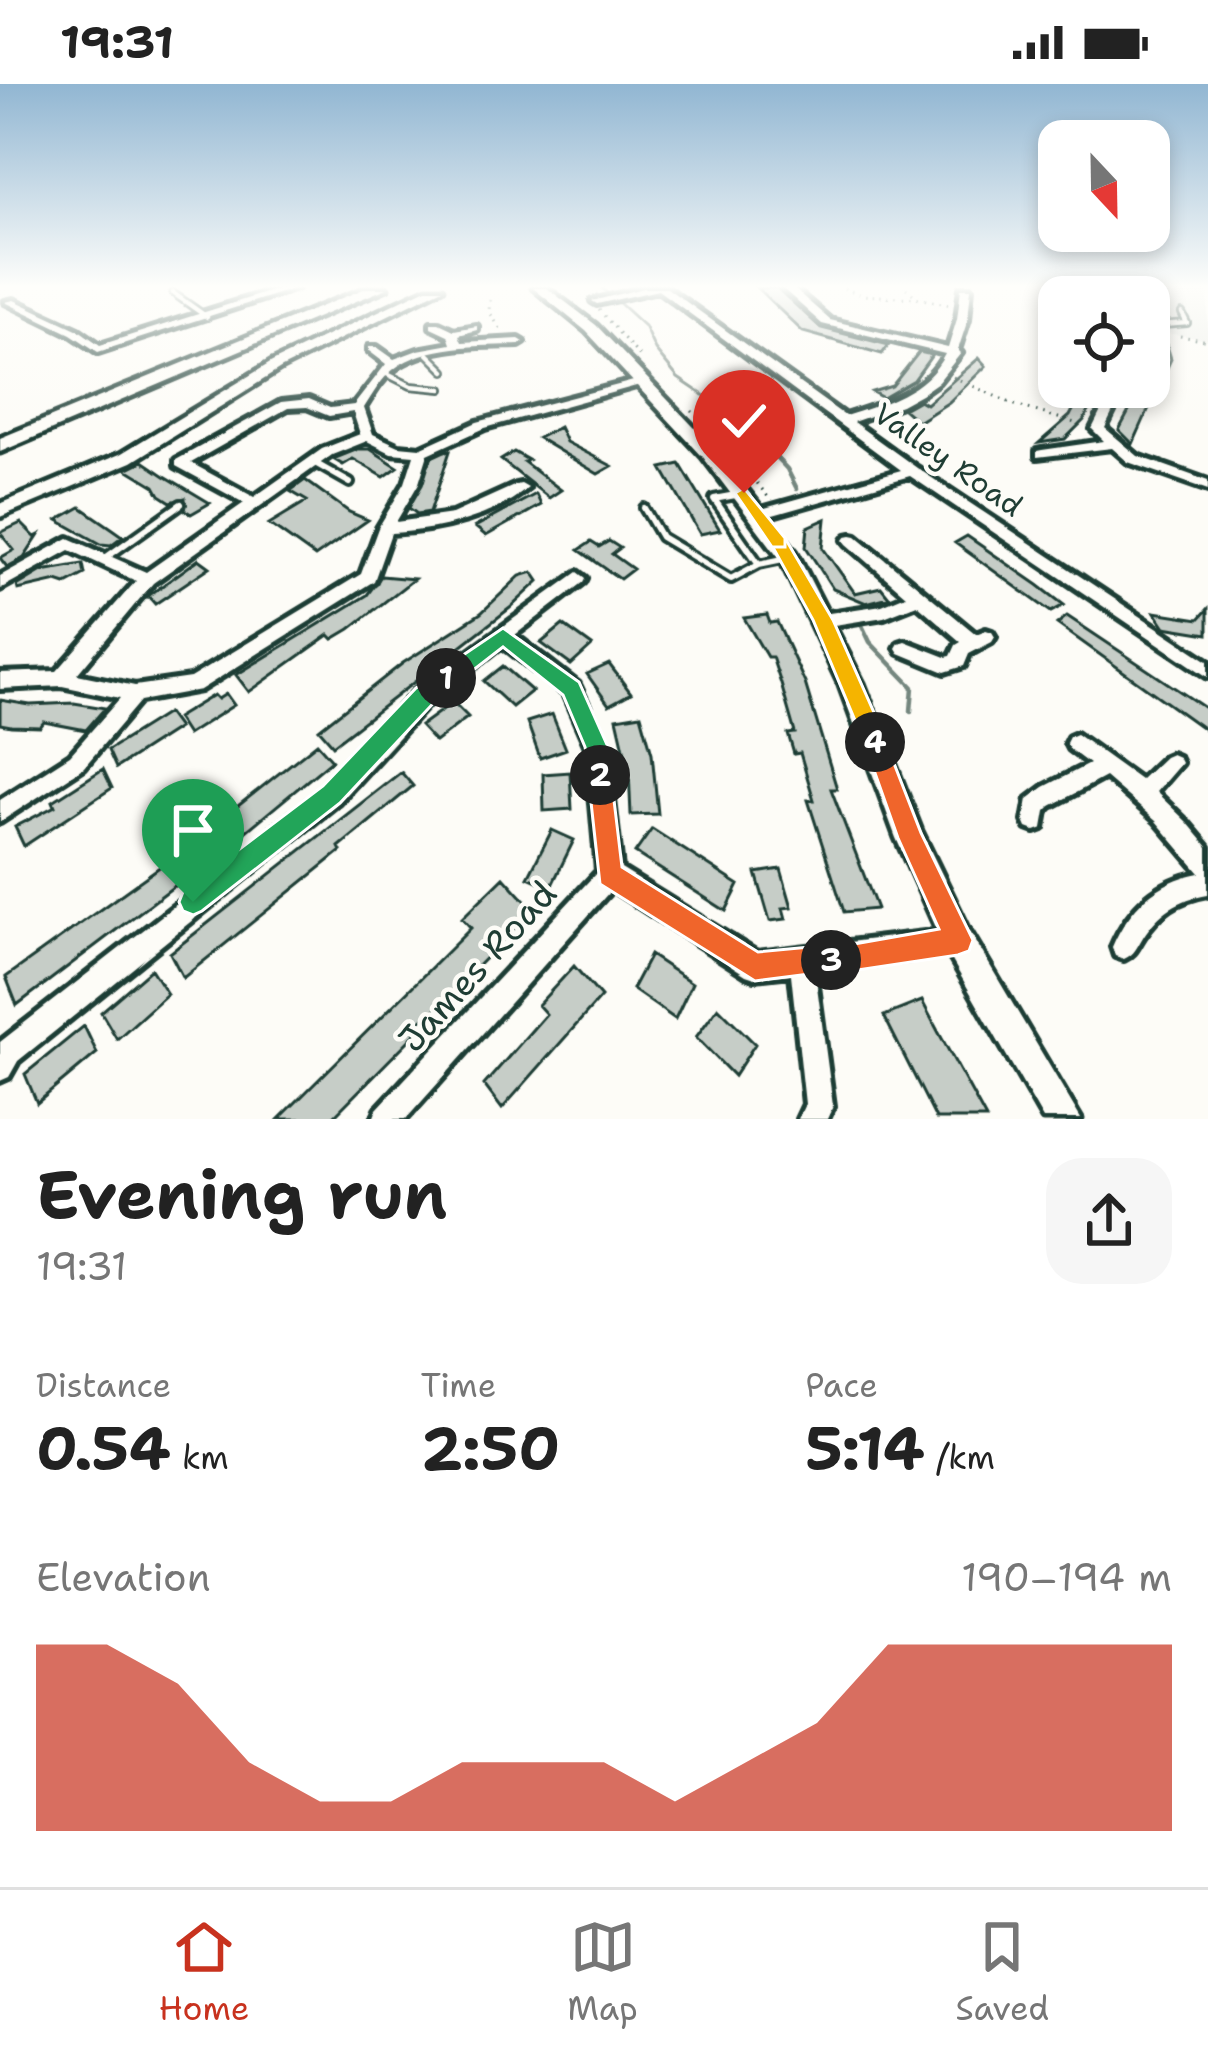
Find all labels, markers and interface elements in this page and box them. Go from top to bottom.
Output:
text: 19:31 [60,12,174,72]
north arrow [1038,120,1170,252]
map controls [1038,120,1170,408]
button: locate [1038,276,1170,408]
pin [693,370,795,493]
icon: check [711,388,777,454]
street label: Valley Road [866,393,1031,526]
pin: 1 [416,648,476,708]
text: 1 [438,655,454,700]
pin: 4 [845,712,905,772]
text: 4 [863,719,887,764]
pin: 2 [570,745,630,805]
text: 2 [588,752,612,797]
pin [142,779,244,902]
icon: arrive [160,797,226,863]
street label: James Road [387,870,567,1063]
pin: 3 [801,930,861,990]
text: 3 [819,937,843,982]
text: Evening run [36,1151,447,1239]
button: share [1046,1158,1172,1284]
text: 19:31 [36,1240,127,1292]
text: Distance [36,1363,171,1408]
text: Time [421,1363,496,1408]
text: Pace [805,1363,878,1408]
text: 0.54 [36,1408,171,1488]
text: 2:50 [421,1408,560,1488]
text: 5:14 [805,1408,925,1488]
text: km [171,1435,229,1480]
text: /km [925,1435,995,1480]
text: Elevation [36,1551,211,1603]
text: 190–194 m [961,1551,1172,1603]
tab: Home [159,1914,250,2031]
tab: Map [567,1914,638,2031]
tab: Saved [955,1914,1049,2031]

